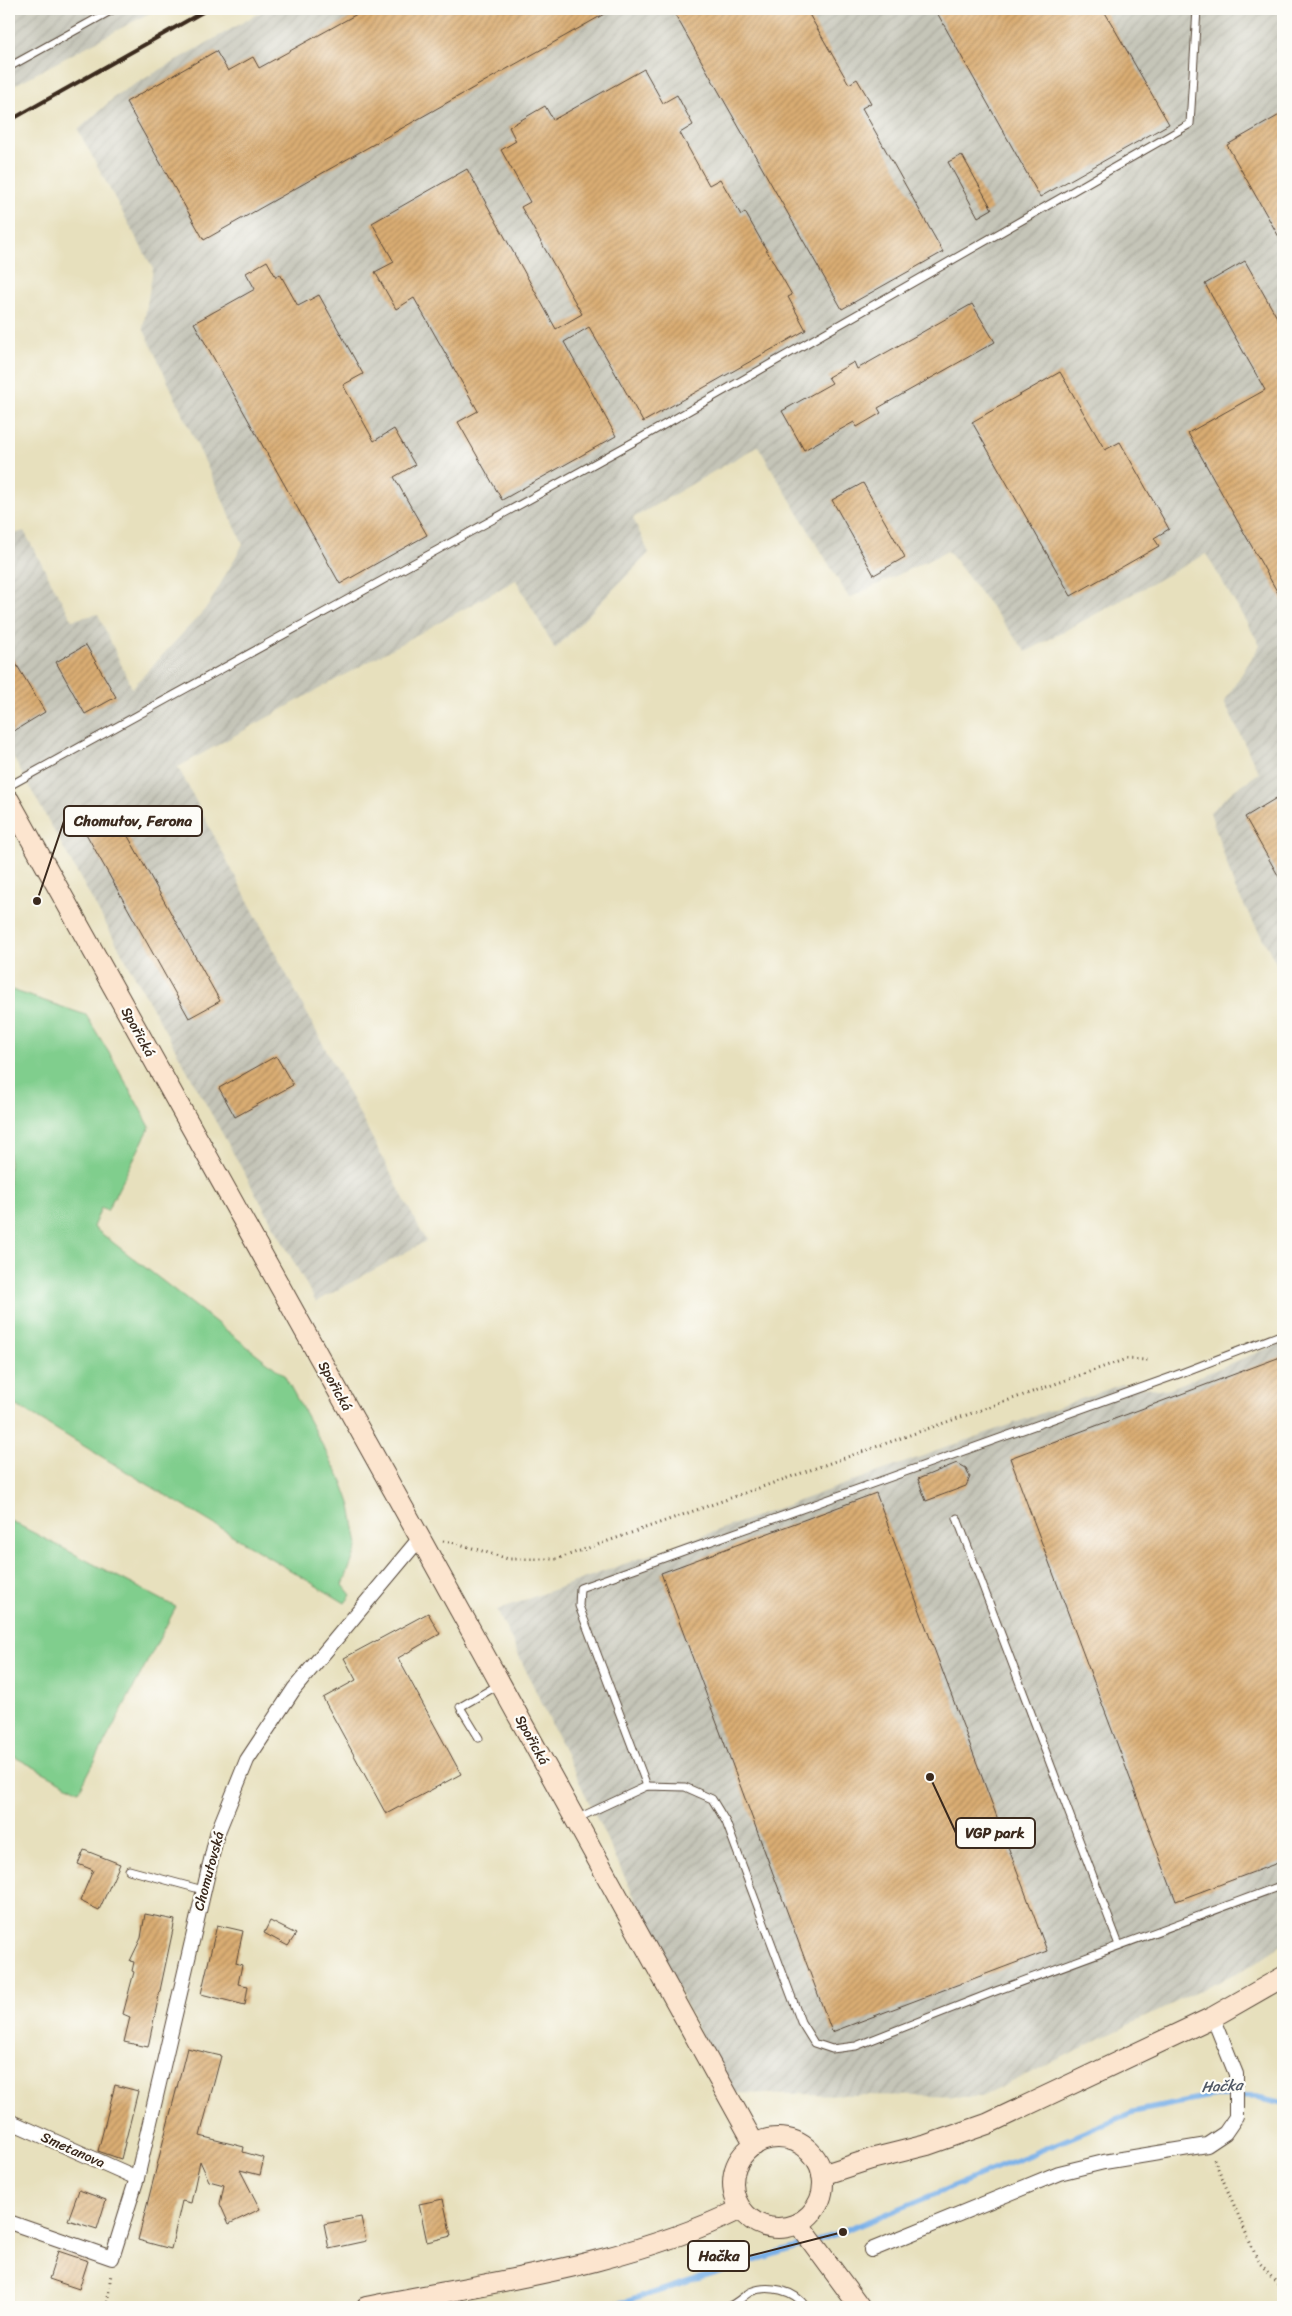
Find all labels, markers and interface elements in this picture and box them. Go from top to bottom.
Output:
callout: Chomutov, Ferona [64,806,202,836]
text: Chomutov, Ferona [73,808,193,834]
street label: Spořická [114,1002,162,1062]
street label: Spořická [311,1356,359,1416]
street label: Spořická [508,1710,556,1770]
callout: VGP park [956,1818,1035,1848]
text: VGP park [965,1820,1025,1846]
street label: Chomutovská [186,1828,232,1914]
water label: Hačka [1201,2072,1246,2100]
street label: Smetanova [37,2125,109,2175]
callout: Hačka [688,2241,749,2271]
text: Hačka [697,2243,740,2269]

